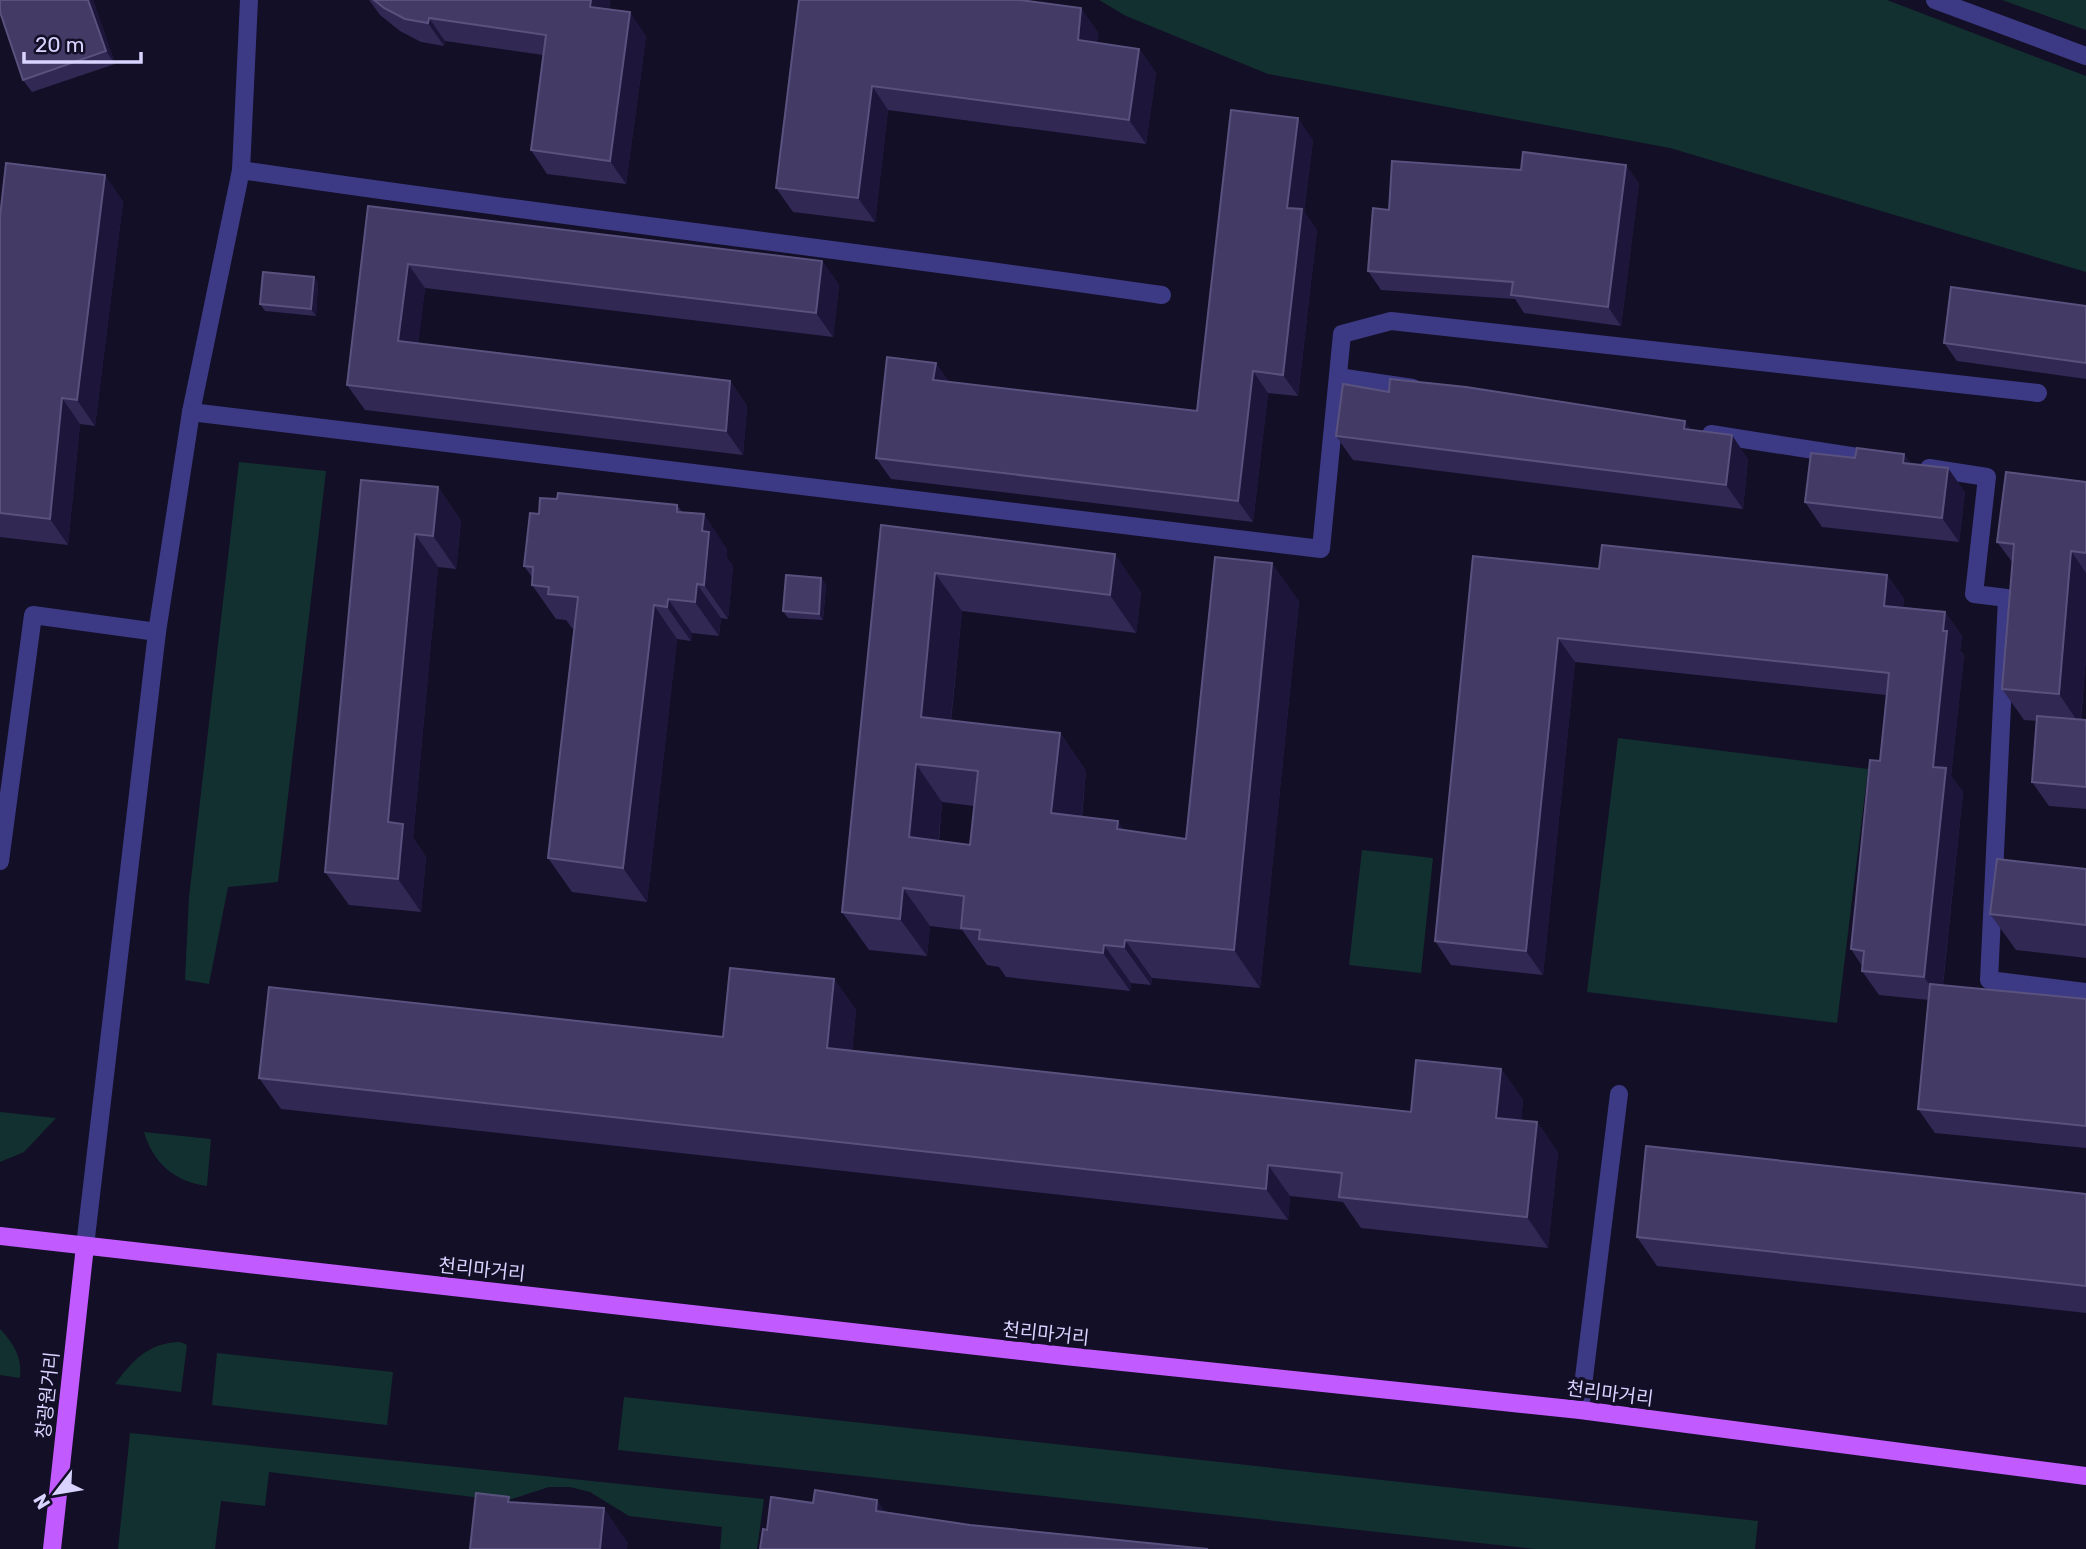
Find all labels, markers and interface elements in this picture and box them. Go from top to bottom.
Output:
scale bar [24,21,142,65]
text: 20 m [35,32,84,57]
street label: 천리마거리 [437,1253,527,1286]
street label: 천리마거리 [1001,1317,1091,1350]
street label: 창광원거리 [31,1350,64,1440]
street label: 천리마거리 [1565,1377,1655,1410]
north arrow [21,1458,91,1528]
text: N [28,1490,55,1513]

